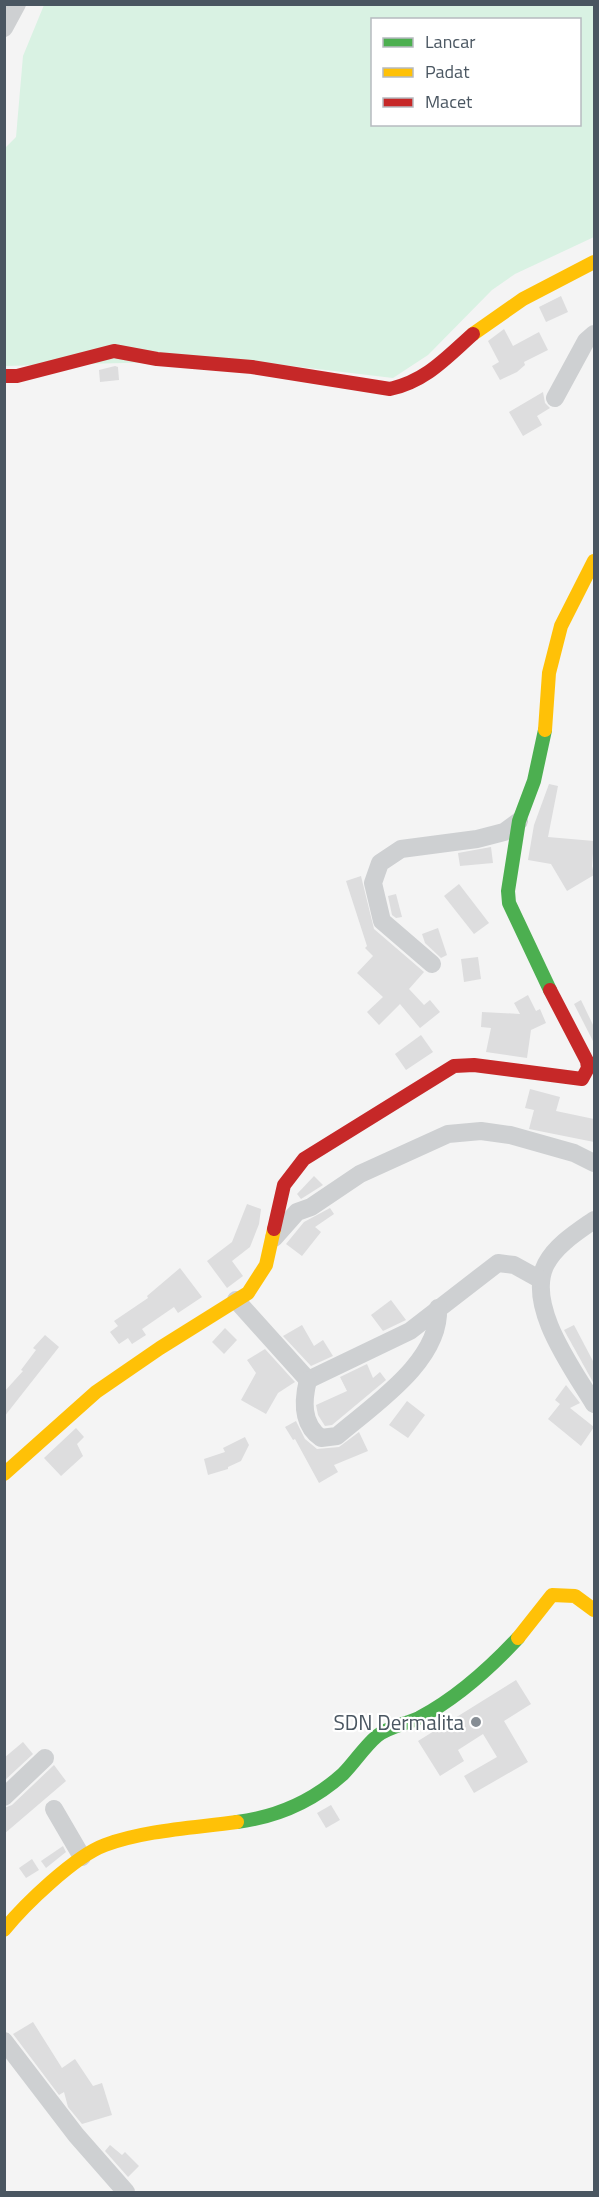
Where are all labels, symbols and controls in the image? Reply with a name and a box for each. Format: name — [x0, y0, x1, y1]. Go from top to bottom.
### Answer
legend — [371, 18, 581, 126]
text: Lancar — [425, 28, 475, 55]
text: Padat — [425, 58, 470, 85]
text: Macet — [425, 88, 473, 115]
place label: SDN Dermalita — [333, 1706, 464, 1738]
marker: SDN Dermalita — [469, 1715, 483, 1729]

